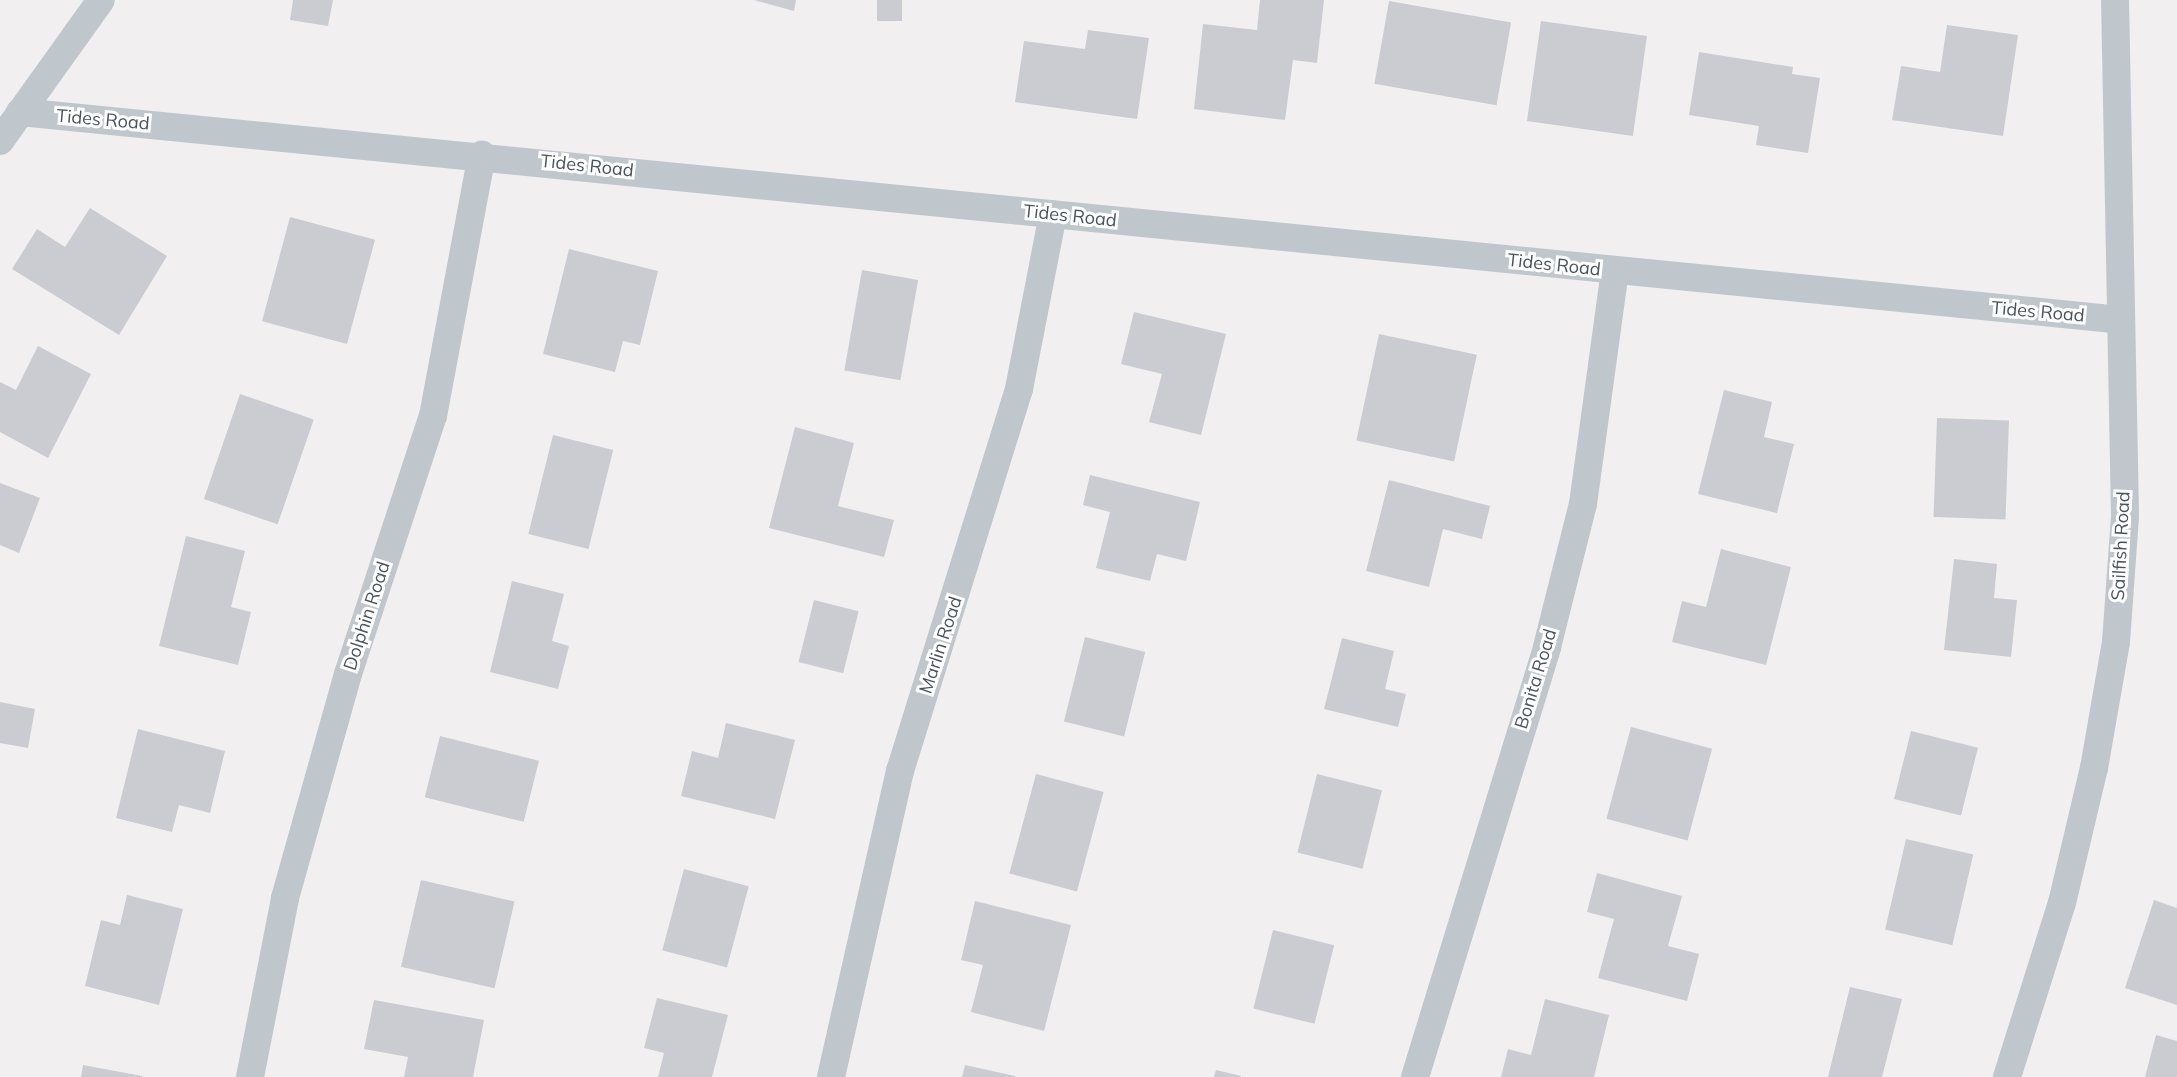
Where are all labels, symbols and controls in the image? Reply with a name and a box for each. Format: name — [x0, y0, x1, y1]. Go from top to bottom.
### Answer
street label: Tides Road — [55, 105, 151, 135]
street label: Tides Road — [539, 150, 635, 182]
street label: Tides Road — [1022, 200, 1118, 232]
street label: Tides Road — [1506, 249, 1602, 281]
street label: Tides Road — [1990, 297, 2086, 327]
street label: Sailfish Road — [2107, 491, 2135, 601]
street label: Dolphin Road — [339, 559, 395, 673]
street label: Marlin Road — [915, 594, 967, 696]
street label: Bonita Road — [1511, 626, 1561, 732]

